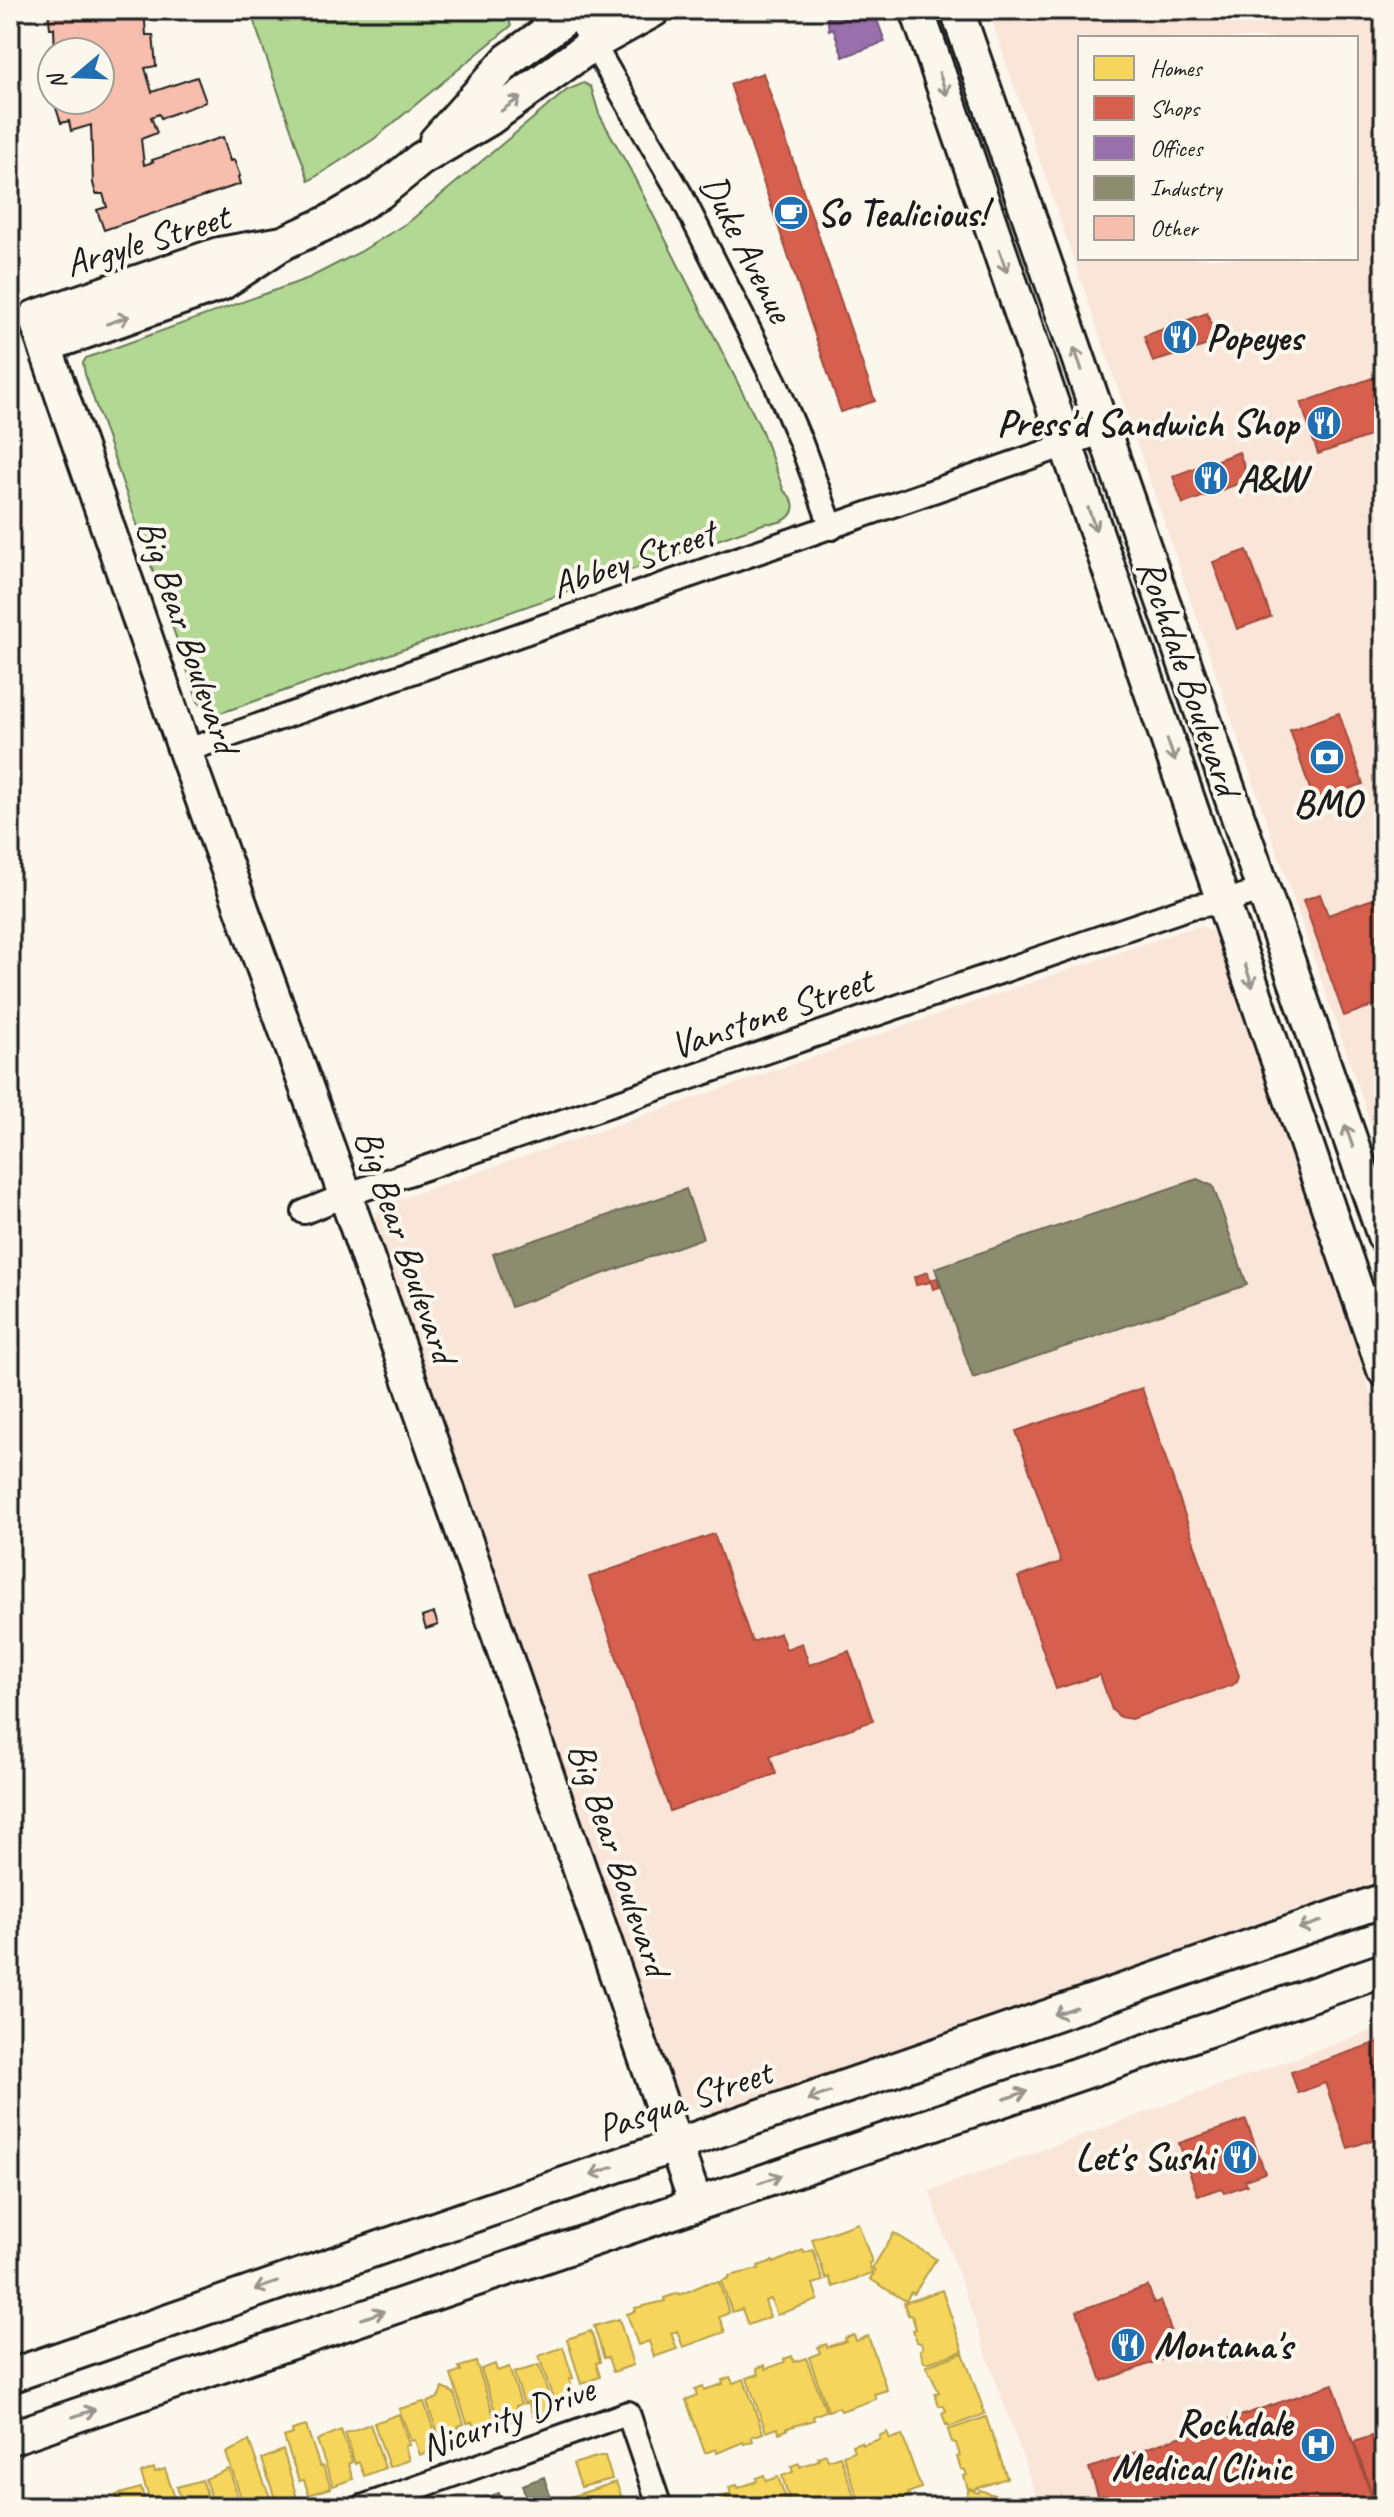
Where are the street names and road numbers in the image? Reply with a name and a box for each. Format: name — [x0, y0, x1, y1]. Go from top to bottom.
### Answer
street label: Duke Avenue — [690, 166, 805, 332]
street label: Argyle Street — [59, 192, 238, 287]
street label: Abbey Street — [545, 507, 726, 609]
street label: Big Bear Boulevard — [126, 513, 251, 763]
street label: Rochdale Boulevard — [1127, 553, 1253, 807]
street label: Vanstone Street — [664, 955, 881, 1069]
street label: Big Bear Boulevard — [344, 1123, 469, 1373]
street label: Big Bear Boulevard — [557, 1736, 682, 1986]
street label: Pasqua Street — [591, 2047, 780, 2152]
street label: Nicurity Drive — [414, 2364, 603, 2471]

